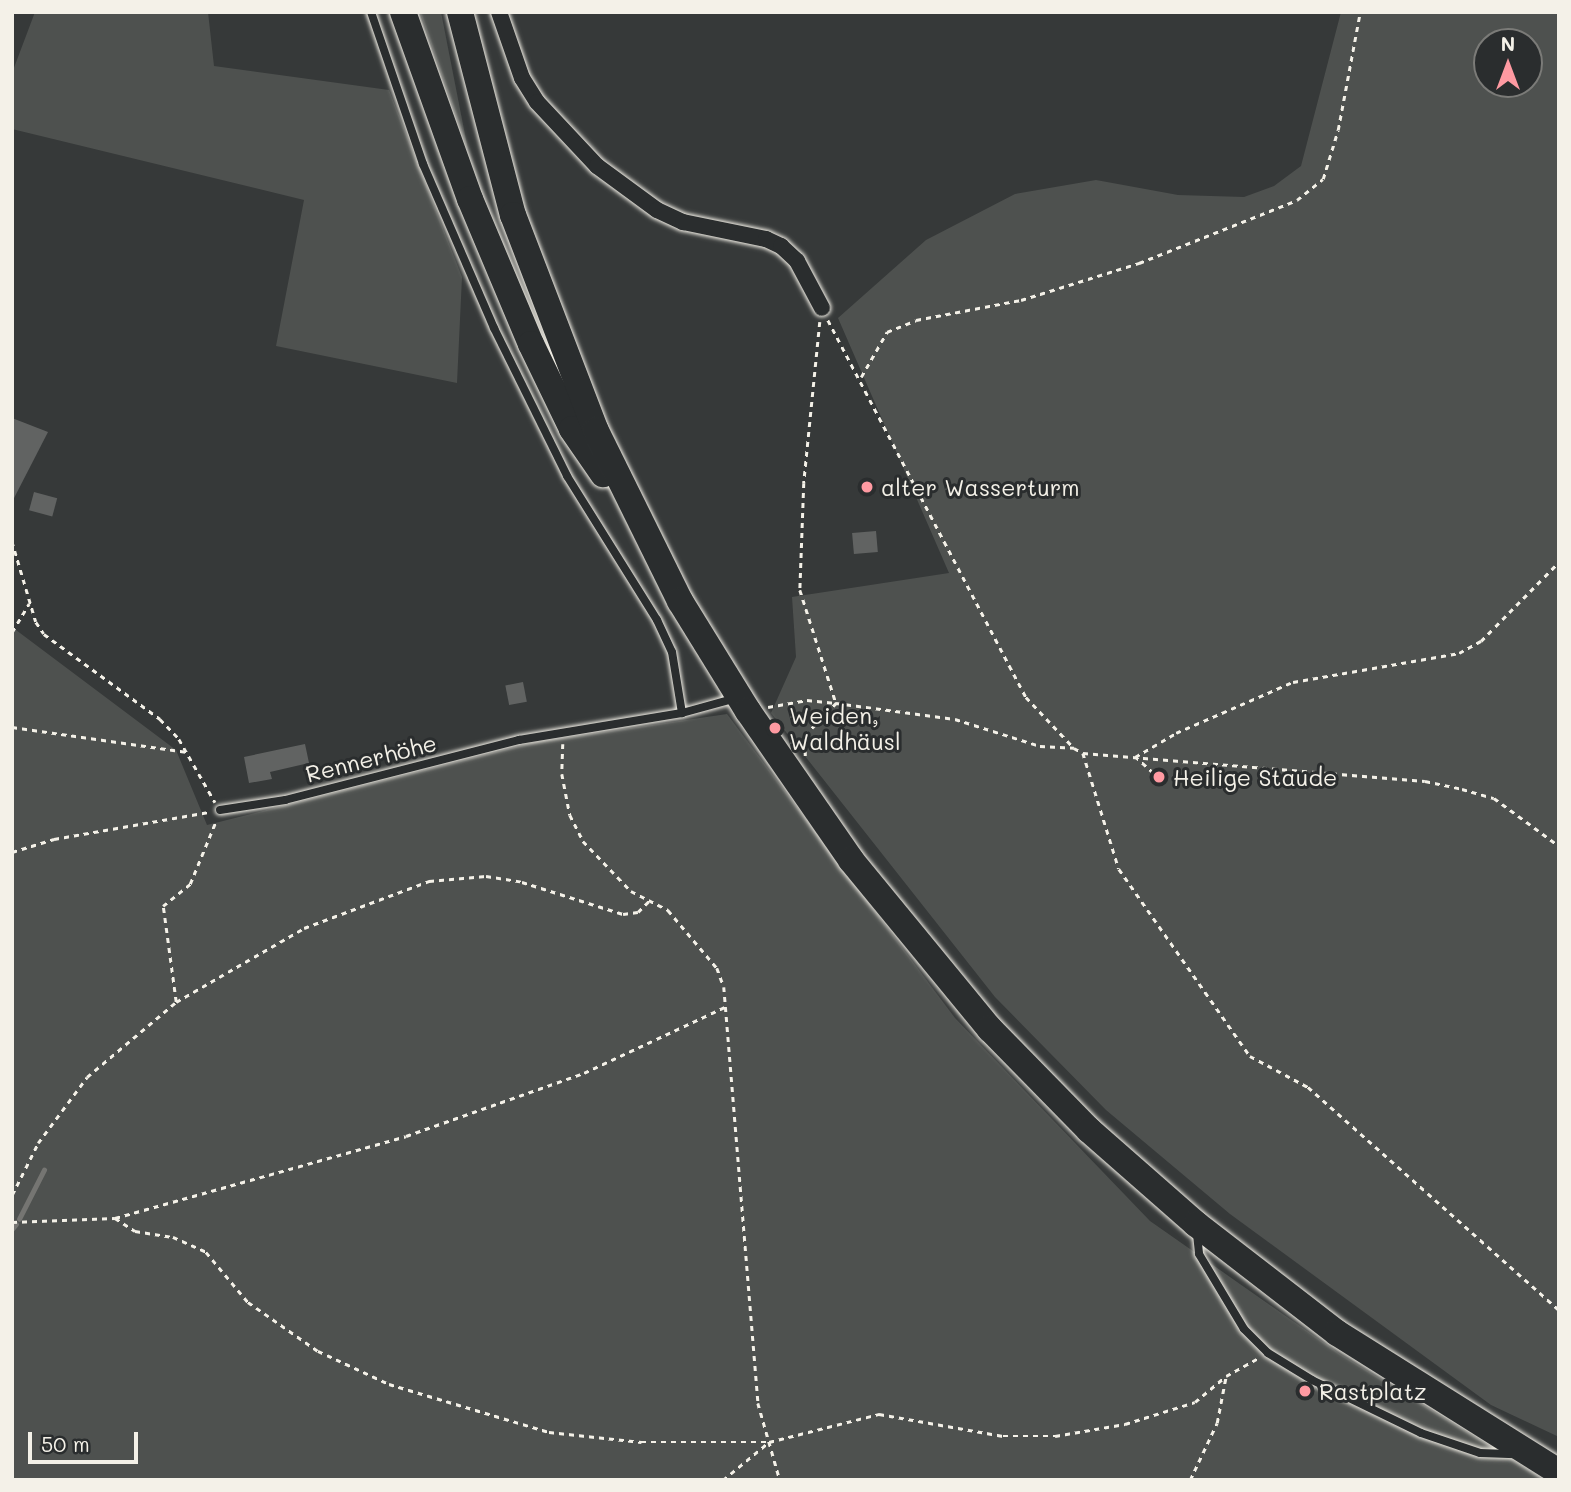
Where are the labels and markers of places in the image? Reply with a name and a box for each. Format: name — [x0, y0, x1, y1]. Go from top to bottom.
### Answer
place label: alter Wasserturm — [881, 473, 1080, 501]
marker: alter Wasserturm — [859, 479, 875, 495]
place label: Weiden, Waldhäusl — [789, 701, 901, 755]
marker: Weiden, Waldhäusl — [767, 720, 783, 736]
place label: Heilige Staude — [1173, 763, 1337, 791]
marker: Heilige Staude — [1151, 769, 1167, 785]
place label: Rastplatz — [1319, 1377, 1427, 1405]
marker: Rastplatz — [1297, 1383, 1313, 1399]

